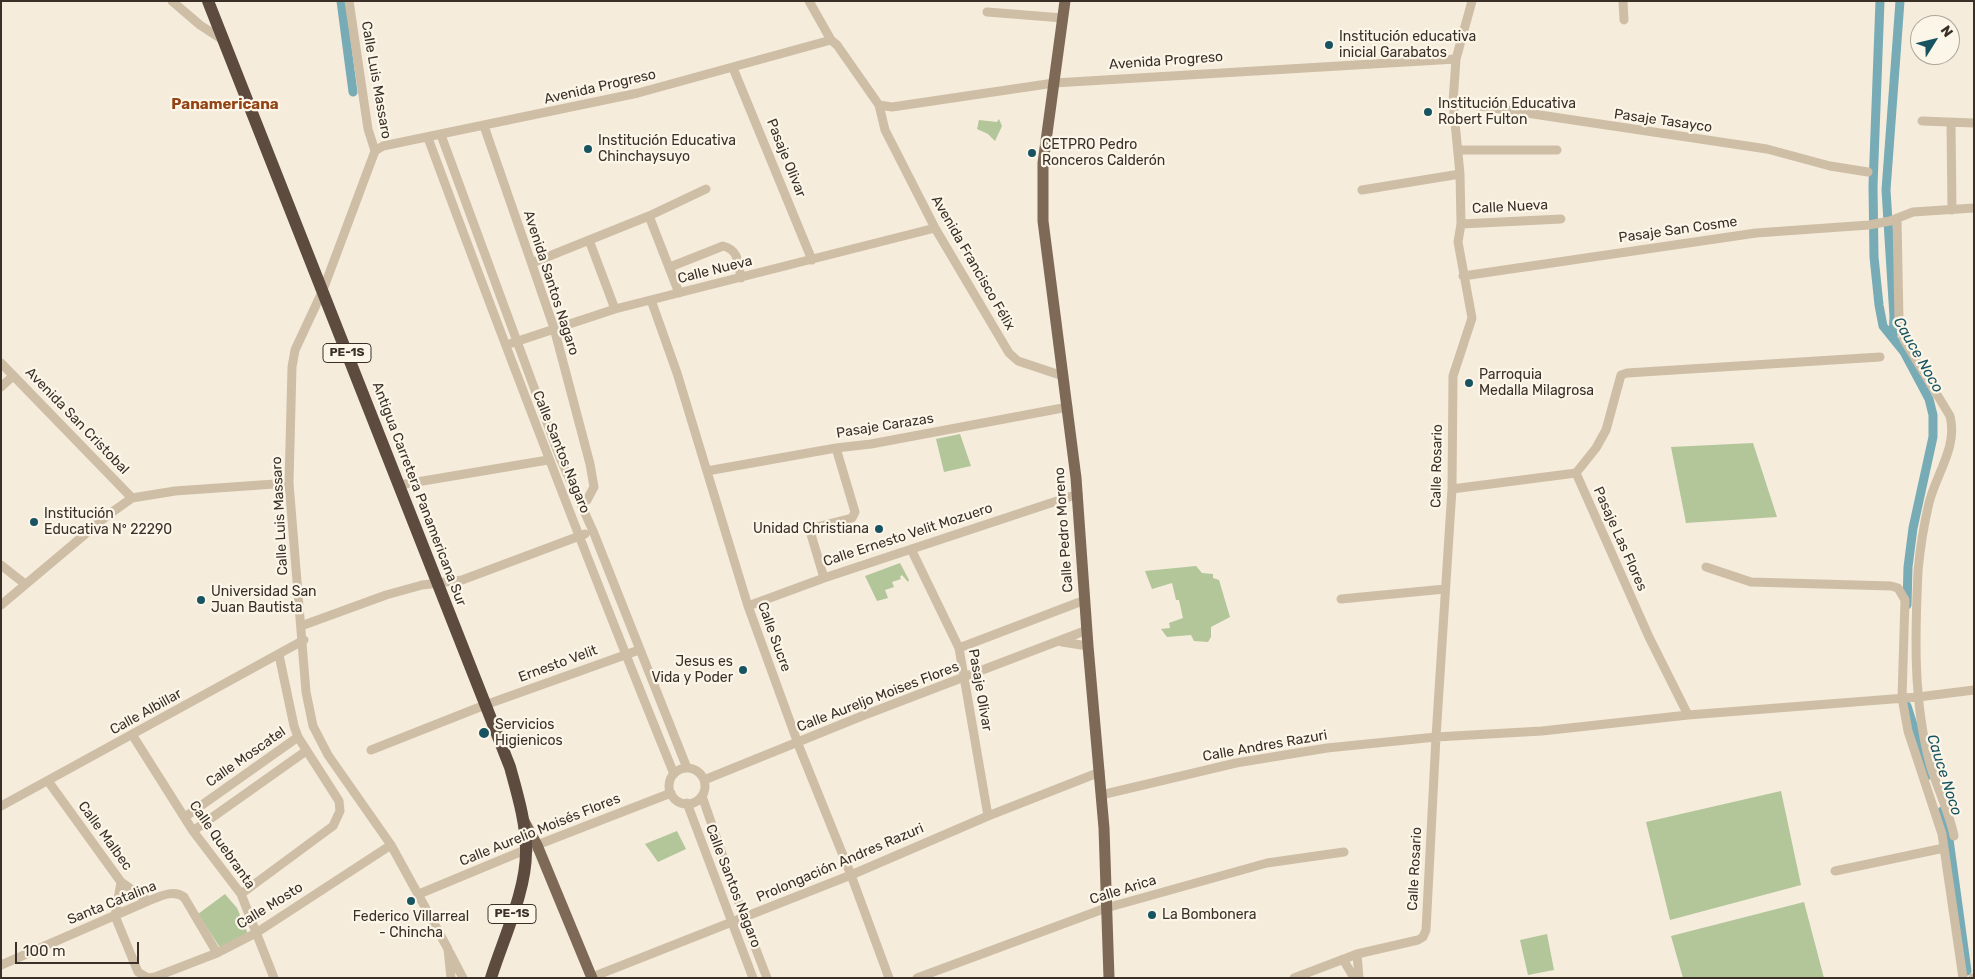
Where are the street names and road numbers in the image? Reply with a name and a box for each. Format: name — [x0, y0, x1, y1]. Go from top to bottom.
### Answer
street label: Calle Luis Massaro — [357, 20, 395, 140]
street label: Avenida Progreso — [1108, 49, 1224, 73]
street label: Avenida Progreso — [542, 66, 658, 108]
street label: Pasaje Tasayco — [1613, 106, 1713, 136]
street label: Pasaje Olivar — [763, 116, 809, 200]
street label: Avenida Francisco Félix — [928, 193, 1018, 333]
street label: Calle Nueva — [1472, 197, 1548, 217]
street label: Avenida Santos Nagaro — [520, 208, 582, 358]
street label: Pasaje San Cosme — [1618, 213, 1738, 247]
street label: Calle Nueva — [676, 253, 754, 287]
road number: PE-1S — [323, 343, 371, 362]
street label: Avenida San Cristobal — [22, 364, 132, 478]
street label: Antigua Carretera Panamericana Sur — [368, 379, 470, 609]
street label: Calle Santos Nagaro — [529, 388, 593, 516]
street label: Pasaje Carazas — [835, 410, 935, 442]
street label: Calle Rosario — [1428, 424, 1446, 508]
street label: Calle Luis Massaro — [268, 456, 292, 576]
street label: Calle Pedro Moreno — [1051, 467, 1077, 593]
street label: Pasaje Las Flores — [1589, 484, 1651, 594]
street label: Calle Ernesto Velit Mozuero — [821, 500, 995, 570]
street label: Calle Sucre — [754, 600, 794, 674]
street label: Ernesto Velit — [516, 642, 600, 686]
street label: Pasaje Olivar — [965, 648, 995, 732]
street label: Calle Aureljo Moises Flores — [795, 658, 961, 736]
street label: Calle Albillar — [107, 685, 185, 739]
street label: Calle Moscatel — [203, 723, 289, 791]
street label: Calle Andres Razuri — [1201, 727, 1329, 765]
street label: Calle Aurelio Moisés Flores — [457, 790, 623, 870]
street label: Calle Malbec — [74, 798, 136, 874]
street label: Calle Quebranta — [185, 798, 259, 892]
street label: Prolongación Andres Razuri — [754, 820, 926, 906]
street label: Calle Santos Nagaro — [702, 822, 764, 950]
street label: Calle Rosario — [1404, 827, 1426, 911]
street label: Calle Arica — [1088, 872, 1158, 908]
street label: Santa Catalina — [65, 877, 159, 929]
street label: Calle Mosto — [234, 879, 306, 933]
road number: PE-1S — [488, 904, 536, 924]

